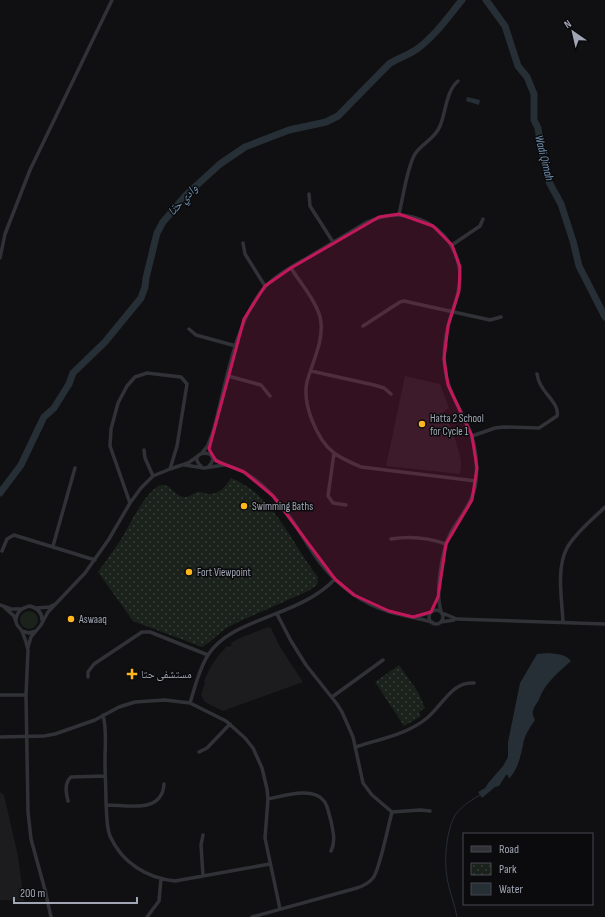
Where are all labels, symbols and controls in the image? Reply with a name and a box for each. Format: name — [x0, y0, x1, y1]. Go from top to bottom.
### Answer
north arrow — [553, 12, 593, 52]
text: N — [562, 17, 574, 31]
water label: Wadi Qimah — [531, 134, 557, 182]
water label: وادي حتّا — [165, 181, 203, 220]
place label: Hatta 2 School for Cycle 1 — [430, 412, 484, 438]
marker: Hatta 2 School for Cycle 1 — [417, 419, 427, 429]
place label: Swimming Baths — [252, 500, 313, 513]
marker: Swimming Baths — [239, 501, 249, 511]
place label: Fort Viewpoint — [197, 566, 251, 579]
marker: Fort Viewpoint — [184, 567, 194, 577]
place label: Aswaaq — [78, 613, 107, 626]
marker: Aswaaq — [66, 614, 76, 624]
marker: مستشفى حتا — [126, 668, 138, 680]
place label: مستشفى حتا — [141, 668, 192, 681]
legend — [463, 833, 593, 905]
text: Road — [499, 842, 519, 857]
text: Park — [499, 862, 517, 877]
scale bar — [14, 879, 137, 905]
text: Water — [499, 882, 523, 897]
text: 200 m — [20, 886, 46, 901]

